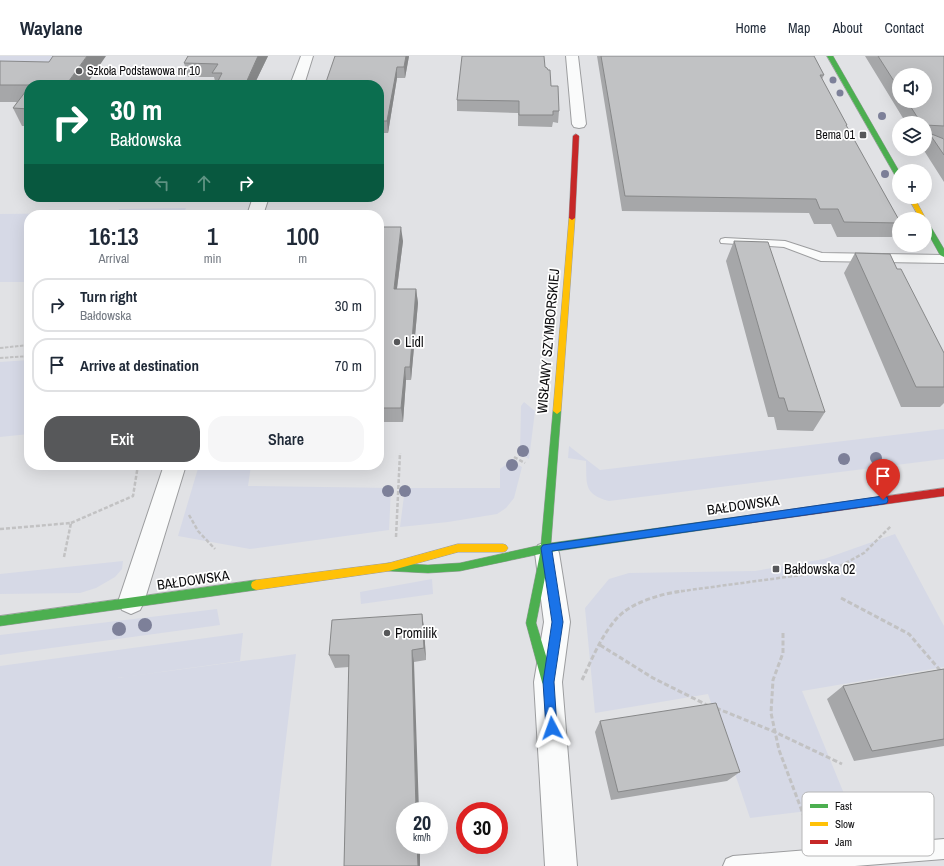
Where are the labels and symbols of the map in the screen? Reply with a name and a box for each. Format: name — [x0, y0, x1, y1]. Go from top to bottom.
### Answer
place label: Szkoła Podstawowa nr 10 — [87, 63, 200, 79]
marker: Szkoła Podstawowa nr 10 — [74, 66, 84, 76]
place label: Bema 01 — [816, 127, 856, 143]
marker: Bema 01 — [858, 130, 868, 140]
street label: WISŁAWY SZYMBORSKIEJ — [533, 268, 563, 414]
place label: Lidl — [405, 333, 424, 351]
marker: Lidl — [392, 337, 402, 347]
pin — [866, 459, 900, 500]
street label: BAŁDOWSKA — [706, 491, 781, 519]
place label: Bałdowska 02 — [784, 560, 855, 578]
marker: Bałdowska 02 — [771, 564, 781, 574]
street label: BAŁDOWSKA — [156, 566, 231, 594]
place label: Promilik — [395, 624, 437, 642]
marker: Promilik — [382, 628, 392, 638]
position arrow — [531, 707, 573, 749]
legend — [802, 792, 934, 856]
text: Fast — [835, 799, 853, 813]
speed limit sign: 30 — [456, 802, 508, 854]
text: Slow — [835, 817, 855, 831]
text: Jam — [835, 835, 852, 849]

